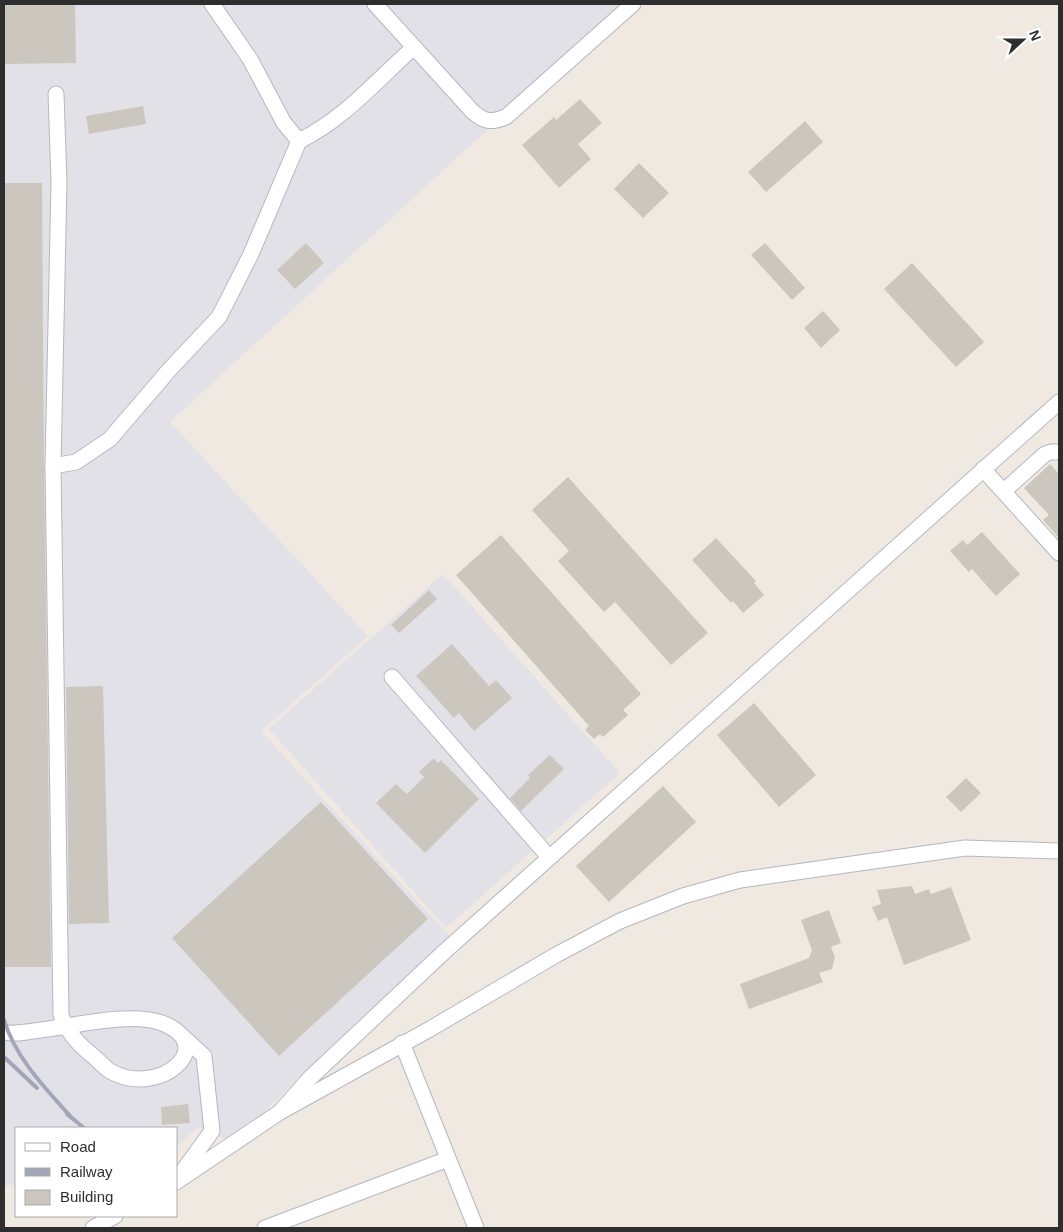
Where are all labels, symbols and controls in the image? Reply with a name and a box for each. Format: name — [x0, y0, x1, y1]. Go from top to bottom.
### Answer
north arrow — [998, 15, 1048, 65]
text: N — [1026, 28, 1044, 43]
legend — [15, 1127, 178, 1217]
text: Road — [60, 1138, 96, 1155]
text: Railway — [60, 1163, 113, 1180]
text: Building — [60, 1188, 113, 1205]

